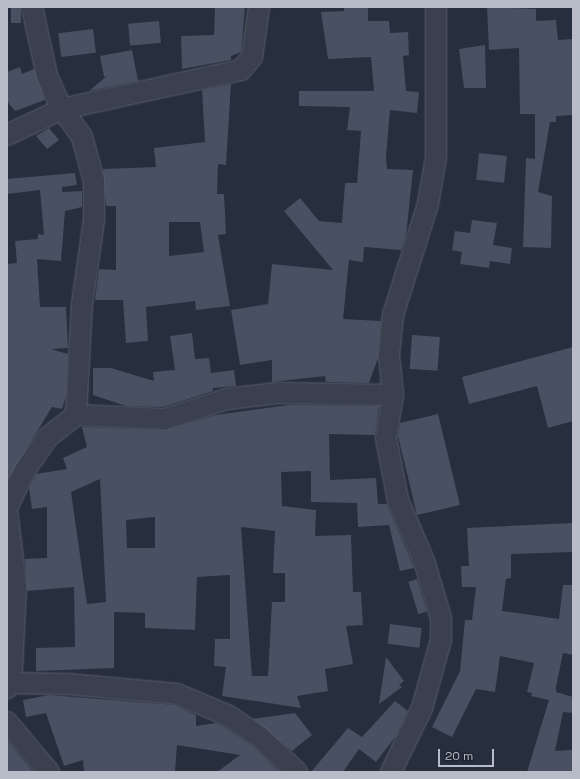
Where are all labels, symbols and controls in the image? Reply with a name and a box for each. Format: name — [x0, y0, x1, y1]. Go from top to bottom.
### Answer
scale bar — [440, 741, 496, 767]
text: 20 m — [445, 748, 473, 764]

